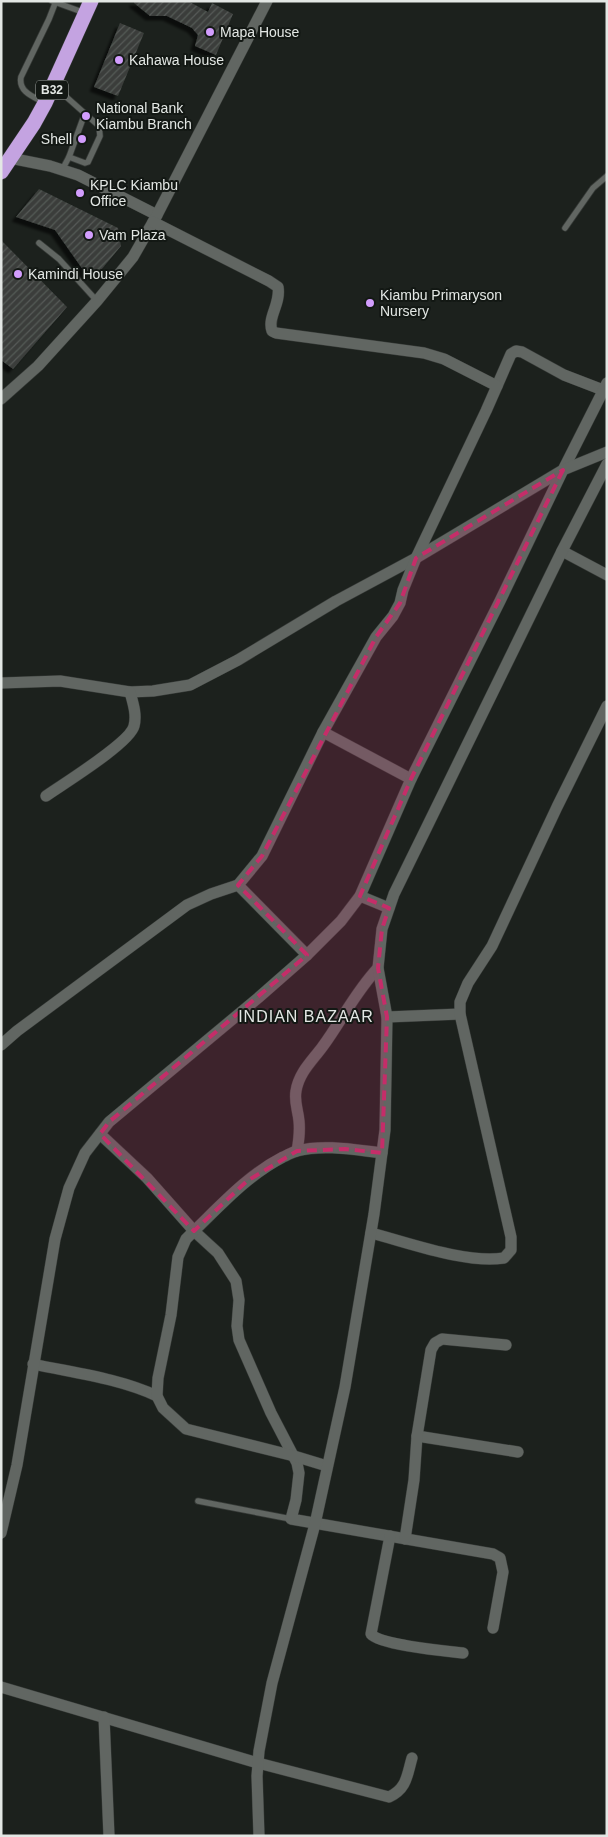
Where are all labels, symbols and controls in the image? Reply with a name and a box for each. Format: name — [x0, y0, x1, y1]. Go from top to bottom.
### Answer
place label: Mapa House — [220, 24, 300, 40]
marker: Mapa House — [204, 26, 216, 38]
place label: Kahawa House — [129, 52, 224, 68]
marker: Kahawa House — [113, 54, 125, 66]
road number: B32 — [36, 80, 68, 100]
place label: National Bank Kiambu Branch — [96, 100, 192, 132]
marker: National Bank Kiambu Branch — [80, 110, 92, 122]
place label: Shell — [41, 131, 72, 147]
marker: Shell — [76, 133, 88, 145]
place label: KPLC Kiambu Office — [90, 177, 178, 209]
marker: KPLC Kiambu Office — [74, 187, 86, 199]
place label: Vam Plaza — [99, 227, 166, 243]
marker: Vam Plaza — [83, 229, 95, 241]
place label: Kamindi House — [28, 266, 123, 282]
marker: Kamindi House — [12, 268, 24, 280]
place label: Kiambu Primaryson Nursery — [380, 287, 502, 319]
marker: Kiambu Primaryson Nursery — [364, 297, 376, 309]
district label: INDIAN BAZAAR — [238, 1008, 374, 1025]

